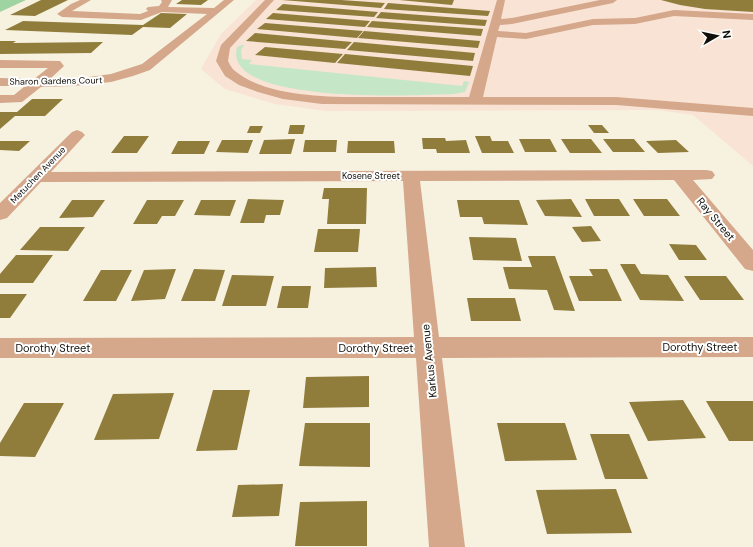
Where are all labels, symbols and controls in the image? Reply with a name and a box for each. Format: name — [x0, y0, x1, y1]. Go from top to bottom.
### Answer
north arrow — [697, 16, 737, 56]
text: N — [719, 29, 734, 39]
street label: Sharon Gardens Court — [9, 74, 103, 88]
street label: Metuchen Avenue — [8, 144, 68, 206]
street label: Kosene Street — [342, 170, 401, 182]
street label: Ray Street — [694, 194, 738, 244]
street label: Karkus Avenue — [418, 324, 440, 398]
street label: Dorothy Street — [663, 340, 737, 354]
street label: Dorothy Street — [16, 341, 90, 355]
street label: Dorothy Street — [339, 341, 413, 355]

